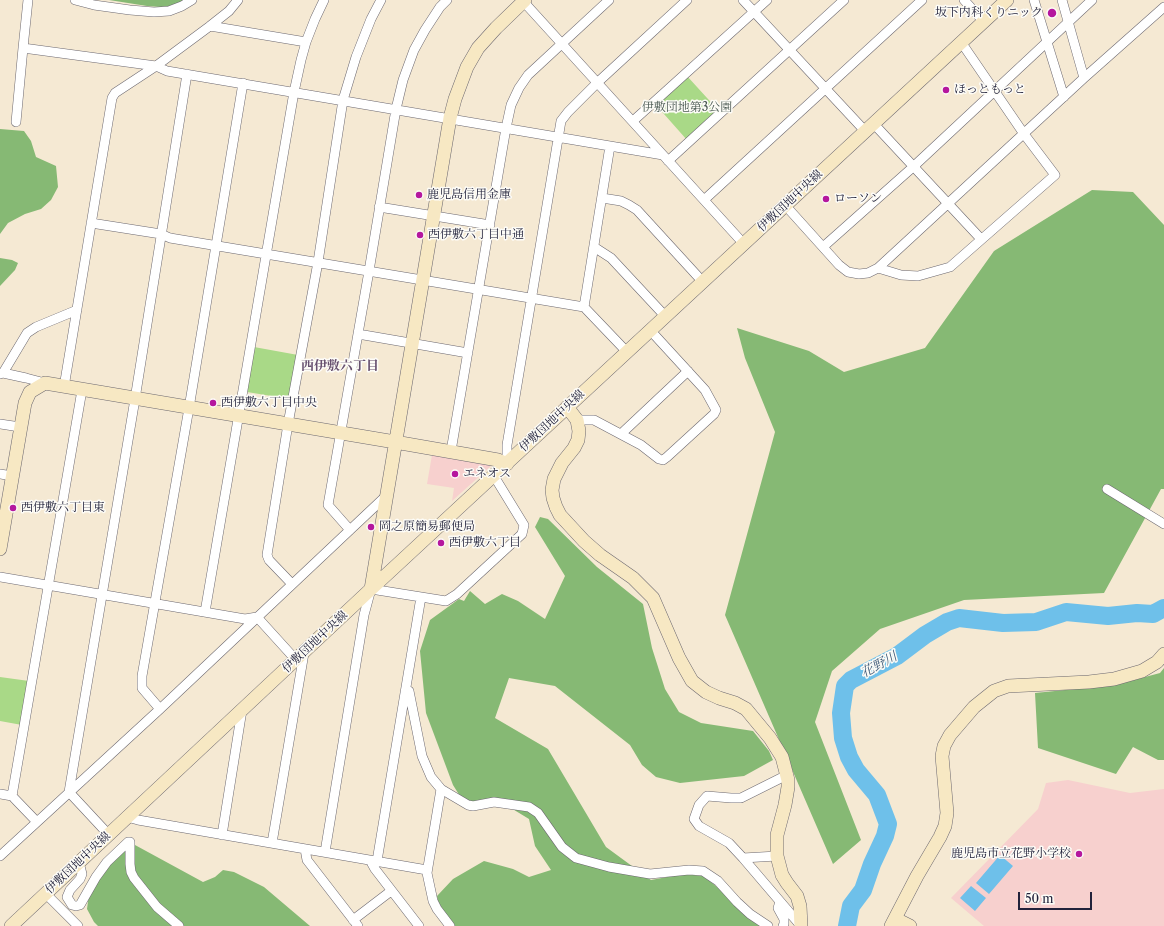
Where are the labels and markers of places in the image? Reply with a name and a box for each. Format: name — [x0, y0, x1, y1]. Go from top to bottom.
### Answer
place label: 坂下内科くりニック — [935, 6, 1043, 20]
marker: 坂下内科くりニック — [1046, 7, 1058, 19]
place label: ほっともっと — [954, 83, 1026, 97]
marker: ほっともっと — [941, 85, 951, 95]
place label: 鹿児島信用金庫 — [427, 188, 511, 202]
marker: 鹿児島信用金庫 — [414, 190, 424, 200]
place label: ローソン — [834, 192, 882, 206]
marker: ローソン — [821, 194, 831, 204]
place label: 西伊敷六丁目中通 — [428, 228, 524, 242]
marker: 西伊敷六丁目中通 — [415, 230, 425, 240]
place label: 西伊敷六丁目中央 — [221, 396, 317, 410]
marker: 西伊敷六丁目中央 — [208, 398, 218, 408]
place label: エネオス — [463, 467, 511, 481]
marker: エネオス — [450, 469, 460, 479]
place label: 西伊敷六丁目東 — [21, 501, 105, 515]
marker: 西伊敷六丁目東 — [8, 503, 18, 513]
place label: 岡之原簡易郵便局 — [379, 520, 475, 534]
marker: 岡之原簡易郵便局 — [366, 522, 376, 532]
place label: 西伊敷六丁目 — [449, 536, 521, 550]
marker: 西伊敷六丁目 — [436, 538, 446, 548]
place label: 鹿児島市立花野小学校 — [951, 847, 1071, 861]
marker: 鹿児島市立花野小学校 — [1074, 849, 1084, 859]

